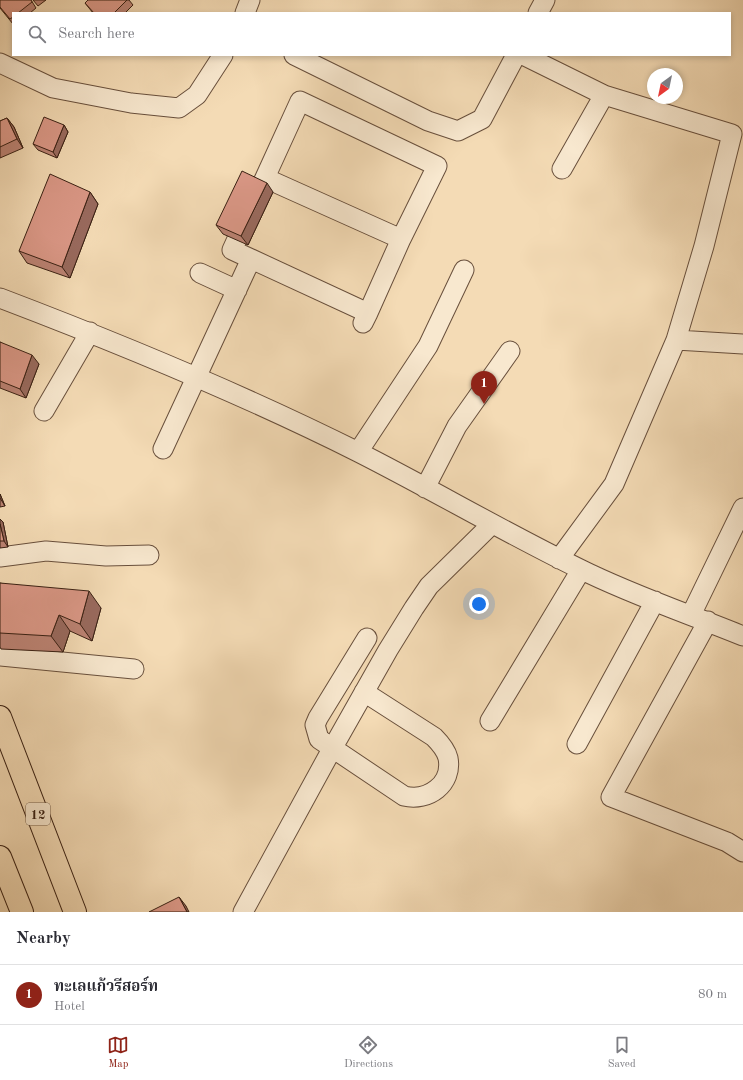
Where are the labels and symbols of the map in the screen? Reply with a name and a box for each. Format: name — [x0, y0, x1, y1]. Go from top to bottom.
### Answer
north arrow — [647, 68, 683, 104]
pin: 1 — [471, 371, 497, 404]
your location — [469, 594, 489, 614]
road number: 12 — [26, 803, 50, 825]

